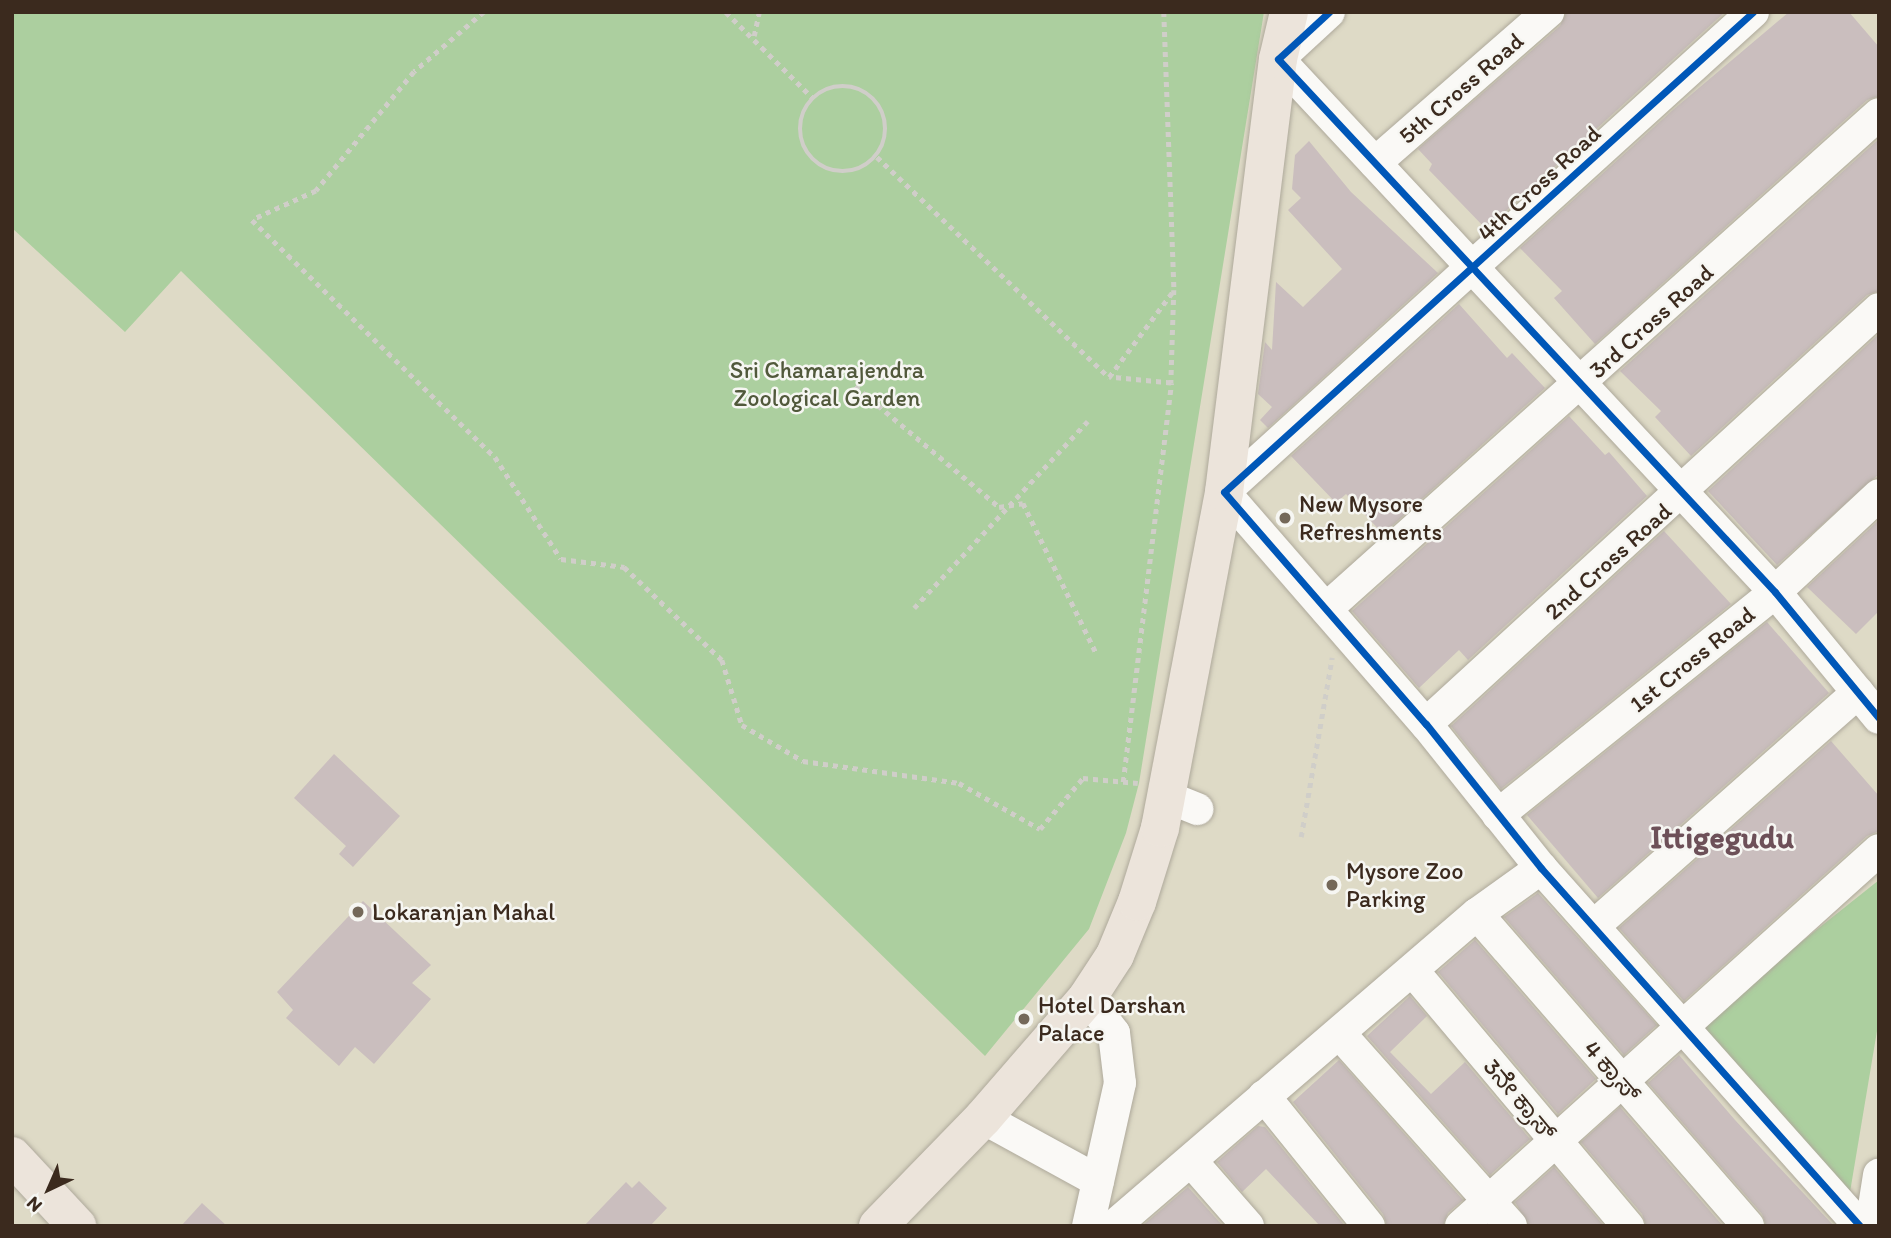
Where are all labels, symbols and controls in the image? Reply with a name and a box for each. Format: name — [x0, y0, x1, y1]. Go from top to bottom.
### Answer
street label: 5th Cross Road — [1393, 26, 1529, 150]
street label: 4th Cross Road — [1472, 119, 1606, 247]
street label: 3rd Cross Road — [1583, 258, 1719, 384]
park label: Sri Chamarajendra Zoological Garden — [730, 356, 924, 412]
place label: New Mysore Refreshments — [1299, 490, 1442, 546]
street label: 2nd Cross Road — [1539, 497, 1677, 625]
marker: New Mysore Refreshments — [1277, 510, 1293, 526]
street label: 1st Cross Road — [1624, 600, 1760, 718]
district label: Ittigegudu — [1650, 818, 1794, 856]
place label: Mysore Zoo Parking — [1346, 857, 1464, 913]
marker: Mysore Zoo Parking — [1324, 877, 1340, 893]
place label: Lokaranjan Mahal — [372, 898, 555, 926]
marker: Lokaranjan Mahal — [350, 904, 366, 920]
place label: Hotel Darshan Palace — [1038, 991, 1186, 1047]
marker: Hotel Darshan Palace — [1016, 1011, 1032, 1027]
street label: 4 ಕ್ರಾಸ್ — [1577, 1034, 1647, 1108]
street label: 3ನೆೇ ಕ್ರಾಸ್ — [1478, 1052, 1562, 1146]
north arrow — [14, 1154, 84, 1224]
text: N — [21, 1192, 47, 1217]

